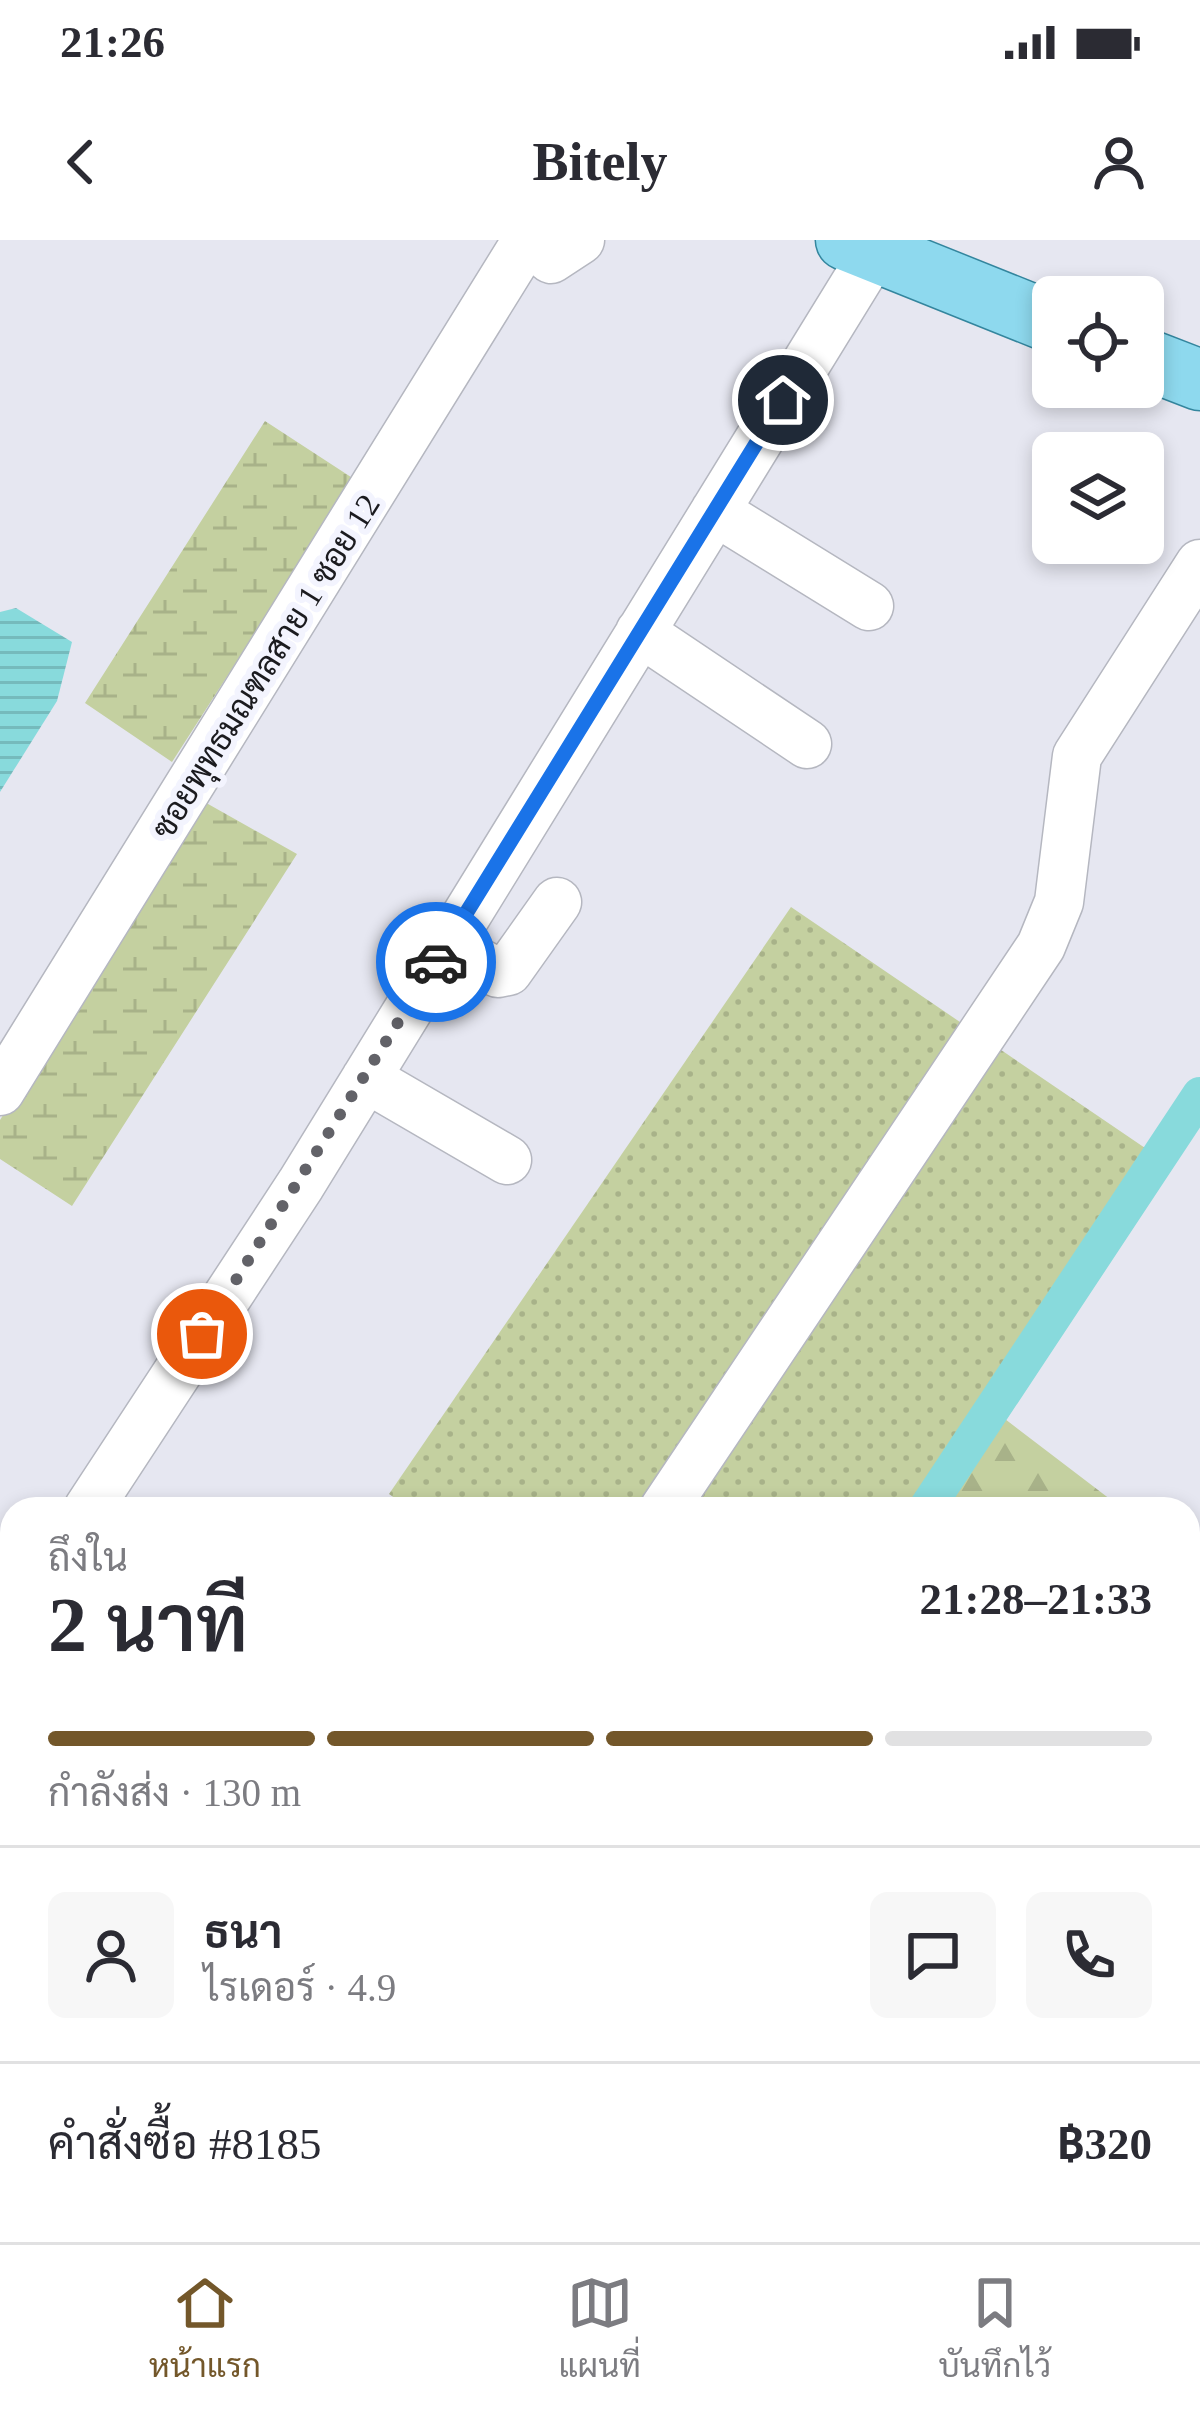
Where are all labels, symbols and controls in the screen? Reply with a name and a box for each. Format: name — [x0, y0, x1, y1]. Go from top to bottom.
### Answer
text: 21:26 — [60, 17, 165, 67]
icon: back — [48, 129, 114, 195]
icon: person — [1086, 129, 1152, 195]
text: Bitely — [533, 132, 667, 192]
map controls — [1032, 276, 1164, 564]
button: locate — [1032, 276, 1164, 408]
pin — [732, 349, 834, 451]
icon: home — [750, 367, 816, 433]
button: layers — [1032, 432, 1164, 564]
street label: ซอยพุทธมณฑลสาย 1 ซอย 12 — [145, 488, 390, 847]
courier — [376, 902, 496, 1022]
icon: car — [403, 929, 469, 995]
pin — [151, 1283, 253, 1385]
icon: bag — [169, 1301, 235, 1367]
text: ถึงใน — [48, 1536, 128, 1579]
text: 21:28–21:33 — [920, 1574, 1152, 1624]
text: 2 นาที — [48, 1581, 248, 1668]
text: กำลังส่ง · 130 m — [48, 1771, 301, 1814]
button: person — [48, 1892, 174, 2018]
button: chat — [870, 1892, 996, 2018]
button: phone — [1026, 1892, 1152, 2018]
text: ธนา — [204, 1908, 282, 1958]
text: ไรเดอร์ · 4.9 — [204, 1966, 396, 2009]
text: คำสั่งซื้อ #8185 — [48, 2119, 321, 2169]
text: ฿320 — [1057, 2119, 1152, 2169]
tab: หน้าแรก — [149, 2270, 261, 2385]
tab: แผนที่ — [559, 2270, 641, 2385]
tab: บันทึกไว้ — [938, 2270, 1051, 2385]

